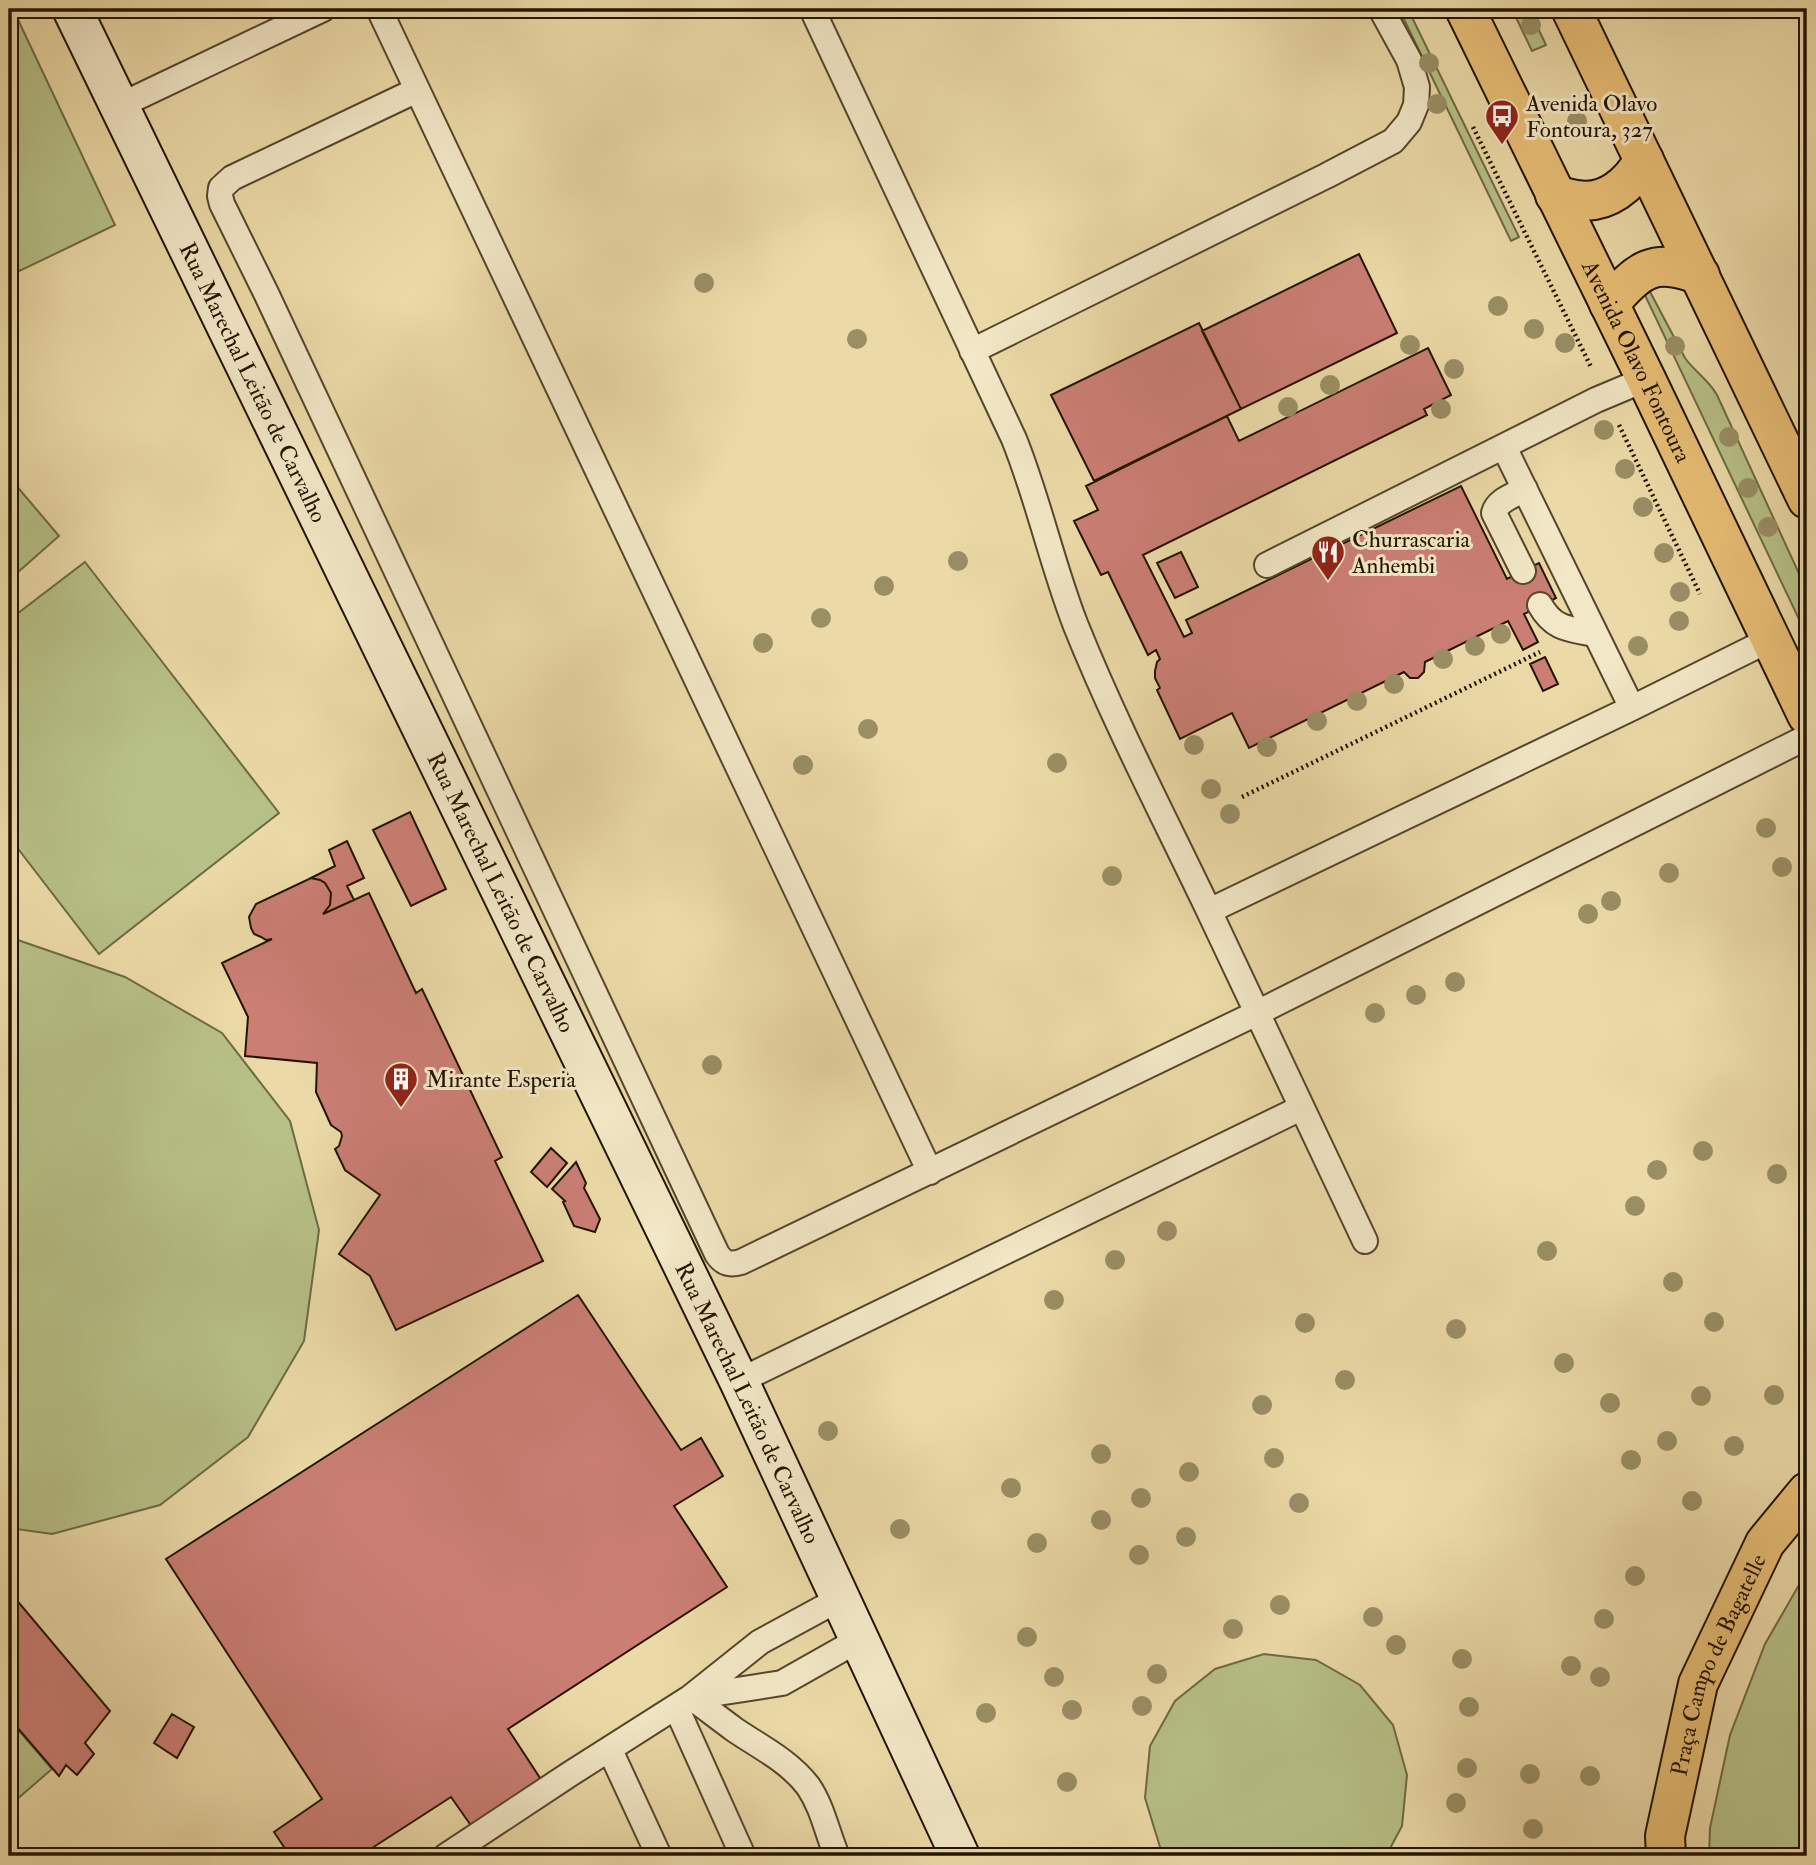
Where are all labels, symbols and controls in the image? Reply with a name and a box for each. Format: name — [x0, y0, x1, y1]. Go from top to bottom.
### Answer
place label: Avenida Olavo Fontoura, 327 — [1525, 89, 1657, 144]
bus stop icon: Avenida Olavo Fontoura, 327 — [1483, 97, 1521, 146]
street label: Rua Marechal Leitão de Carvalho — [173, 237, 334, 527]
street label: Avenida Olavo Fontoura — [1575, 254, 1699, 468]
place label: Churrascaria Anhembi — [1351, 525, 1471, 580]
restaurant icon: Churrascaria Anhembi — [1309, 533, 1347, 582]
street label: Rua Marechal Leitão de Carvalho — [421, 747, 582, 1037]
building icon: Mirante Esperia — [382, 1060, 420, 1109]
place label: Mirante Esperia — [426, 1065, 576, 1095]
street label: Rua Marechal Leitão de Carvalho — [669, 1257, 827, 1548]
street label: Praça Campo de Bagatelle — [1664, 1549, 1772, 1779]

